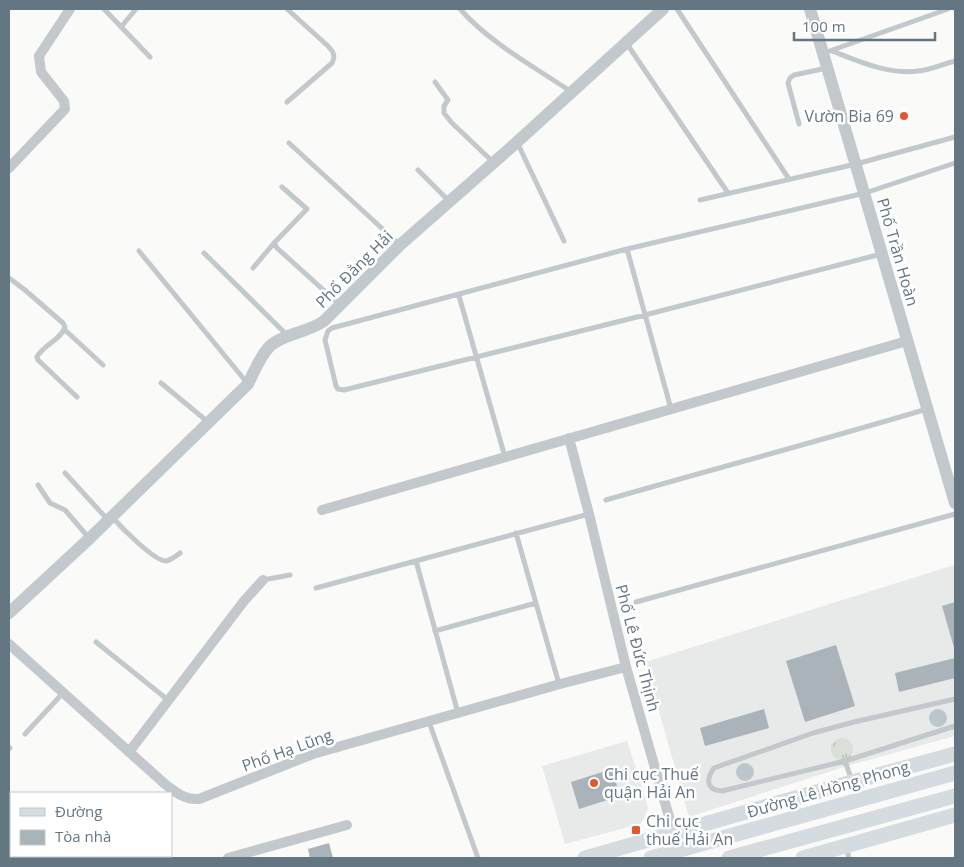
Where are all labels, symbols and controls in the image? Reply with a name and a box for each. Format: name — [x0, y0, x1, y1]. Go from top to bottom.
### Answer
scale bar — [794, 10, 935, 42]
text: 100 m — [802, 16, 846, 36]
place label: Vườn Bia 69 — [804, 105, 894, 127]
marker: Vườn Bia 69 — [898, 110, 910, 122]
street label: Phố Trần Hoàn — [872, 195, 924, 309]
street label: Phố Đằng Hải — [310, 225, 398, 313]
street label: Phố Lê Đức Thịnh — [610, 582, 666, 714]
street label: Phố Hạ Lũng — [239, 723, 336, 777]
street label: Đường Lê Hồng Phong — [744, 755, 912, 823]
place label: Chi cục Thuế quận Hải An — [604, 763, 699, 803]
marker: Chi cục Thuế quận Hải An — [588, 777, 600, 789]
legend — [10, 792, 172, 857]
text: Đường — [55, 801, 102, 821]
place label: Chi cục thuế Hải An — [646, 810, 733, 850]
marker: Chi cục thuế Hải An — [630, 824, 642, 836]
text: Tòa nhà — [55, 826, 111, 846]

